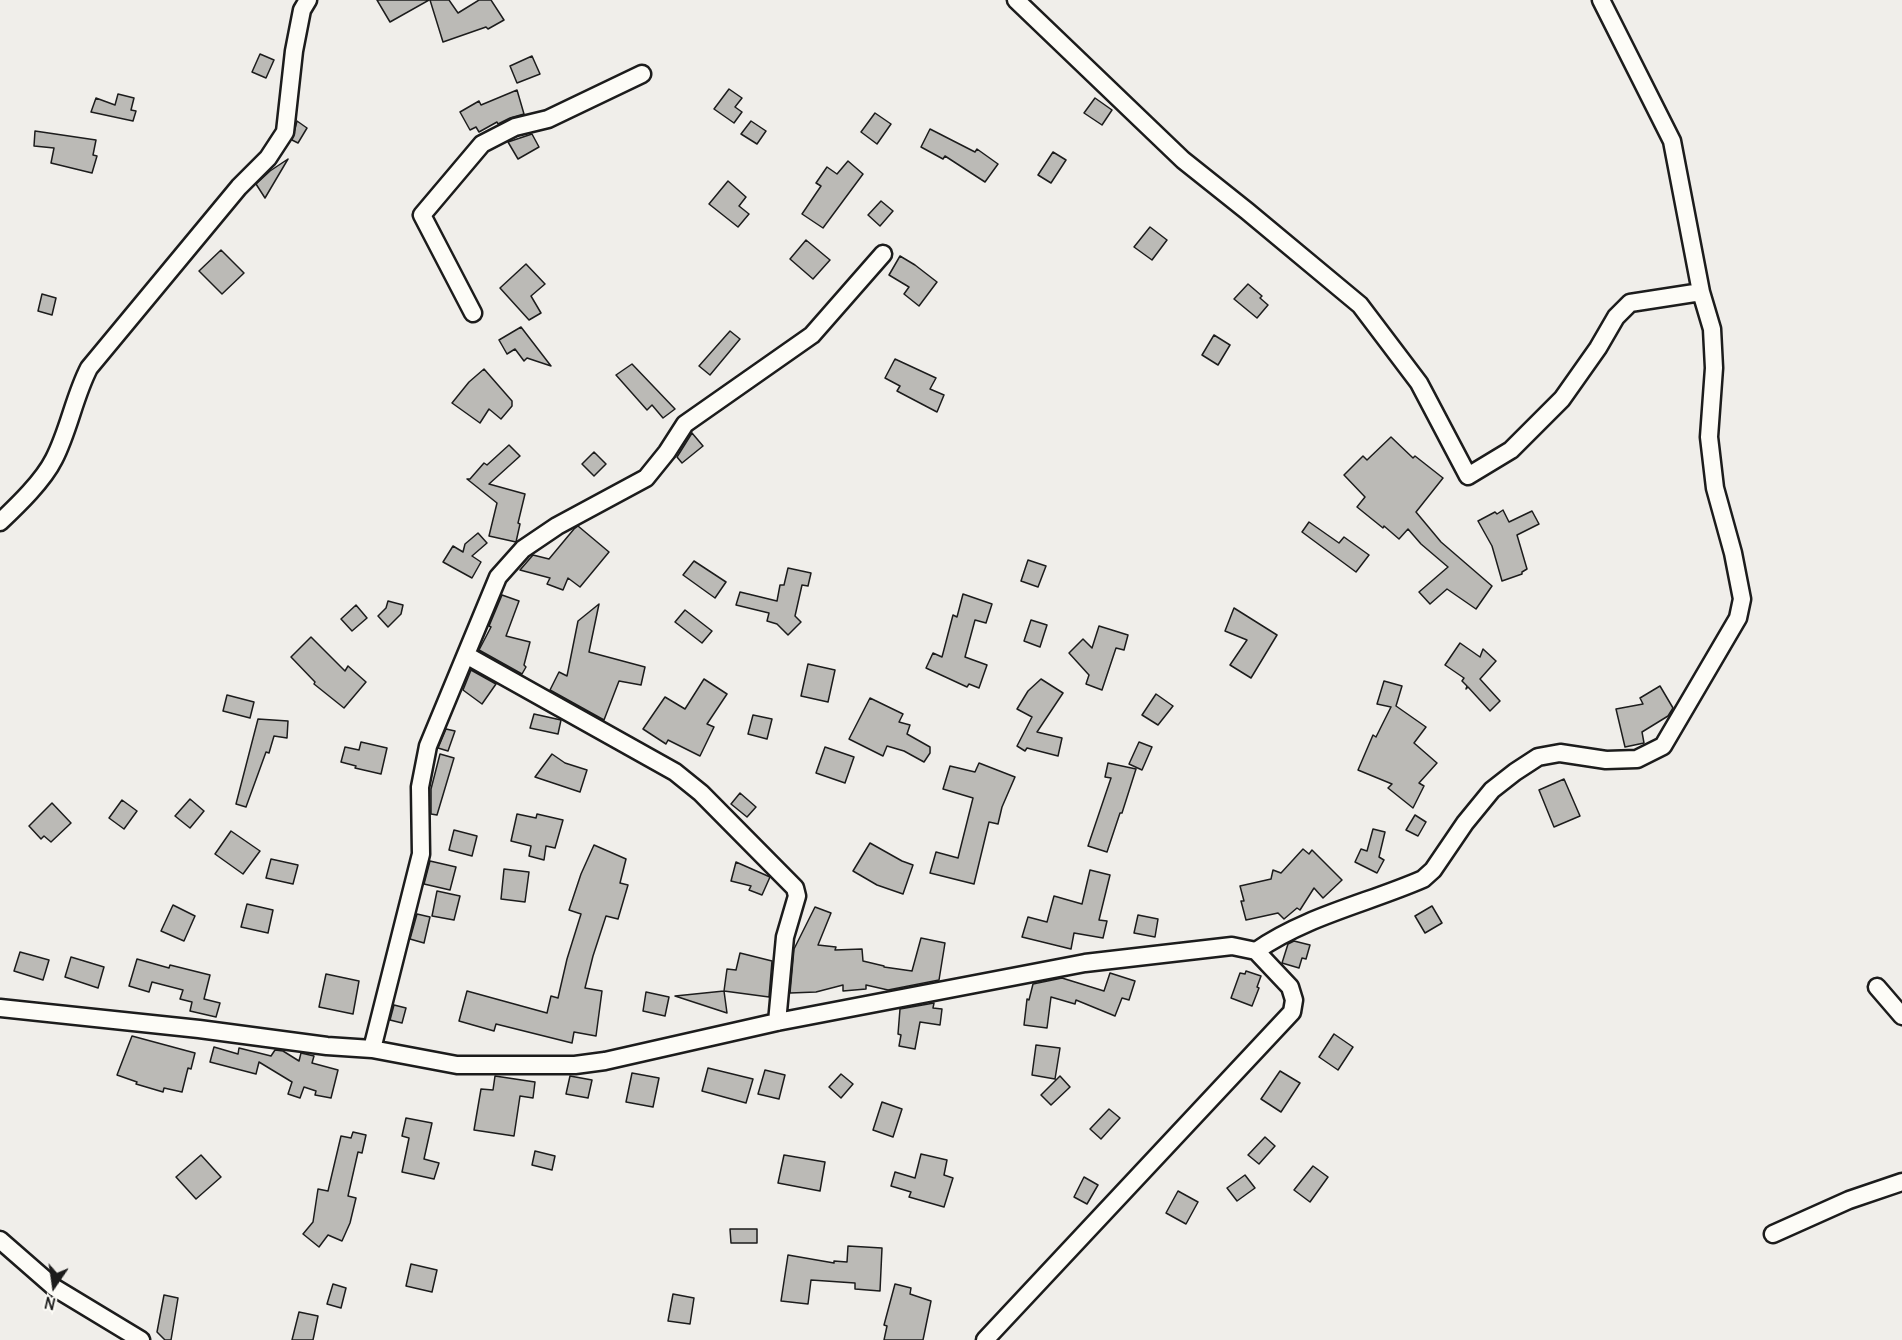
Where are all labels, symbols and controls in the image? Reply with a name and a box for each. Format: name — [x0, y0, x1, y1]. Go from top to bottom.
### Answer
north arrow — [24, 1256, 84, 1316]
text: N — [42, 1293, 58, 1315]

